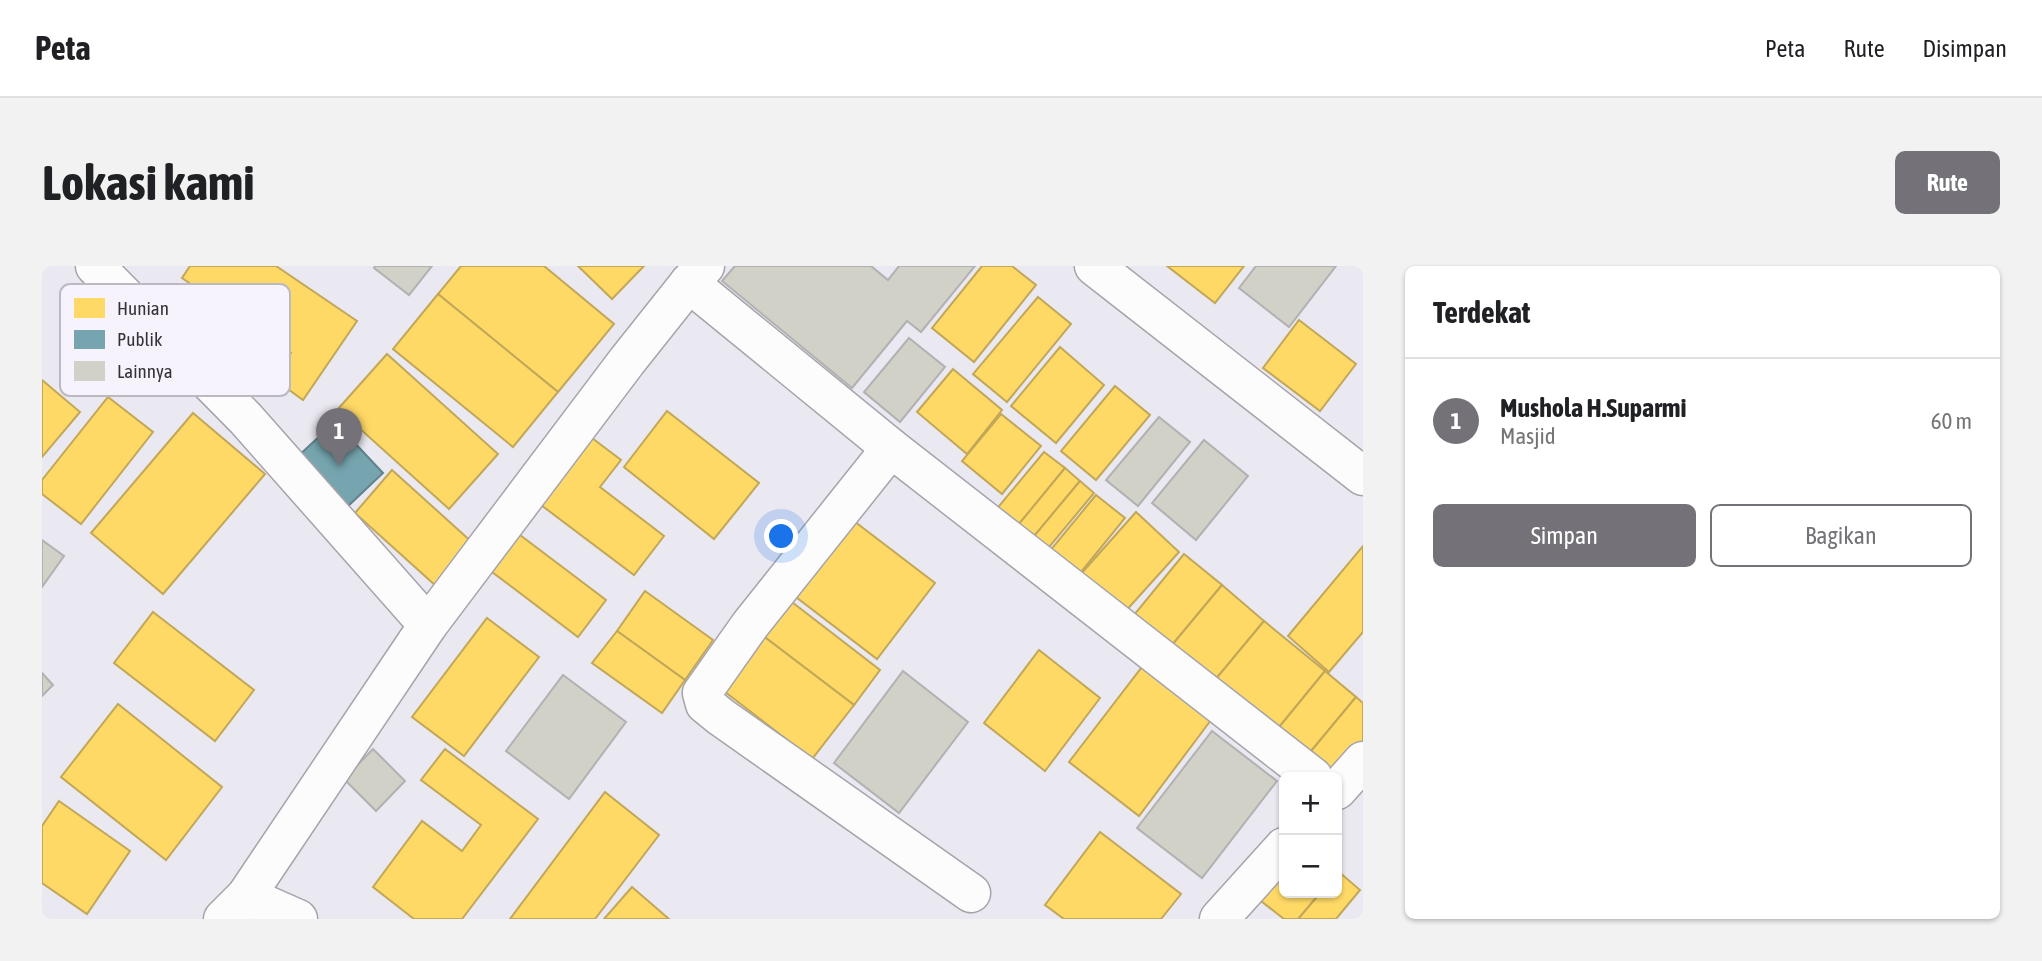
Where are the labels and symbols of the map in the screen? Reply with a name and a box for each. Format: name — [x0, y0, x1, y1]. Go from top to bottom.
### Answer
legend — [60, 284, 290, 396]
text: Hunian — [117, 297, 169, 319]
text: Publik — [117, 328, 163, 350]
text: Lainnya — [117, 360, 172, 382]
pin: 1 — [316, 408, 362, 466]
your location — [764, 519, 798, 553]

